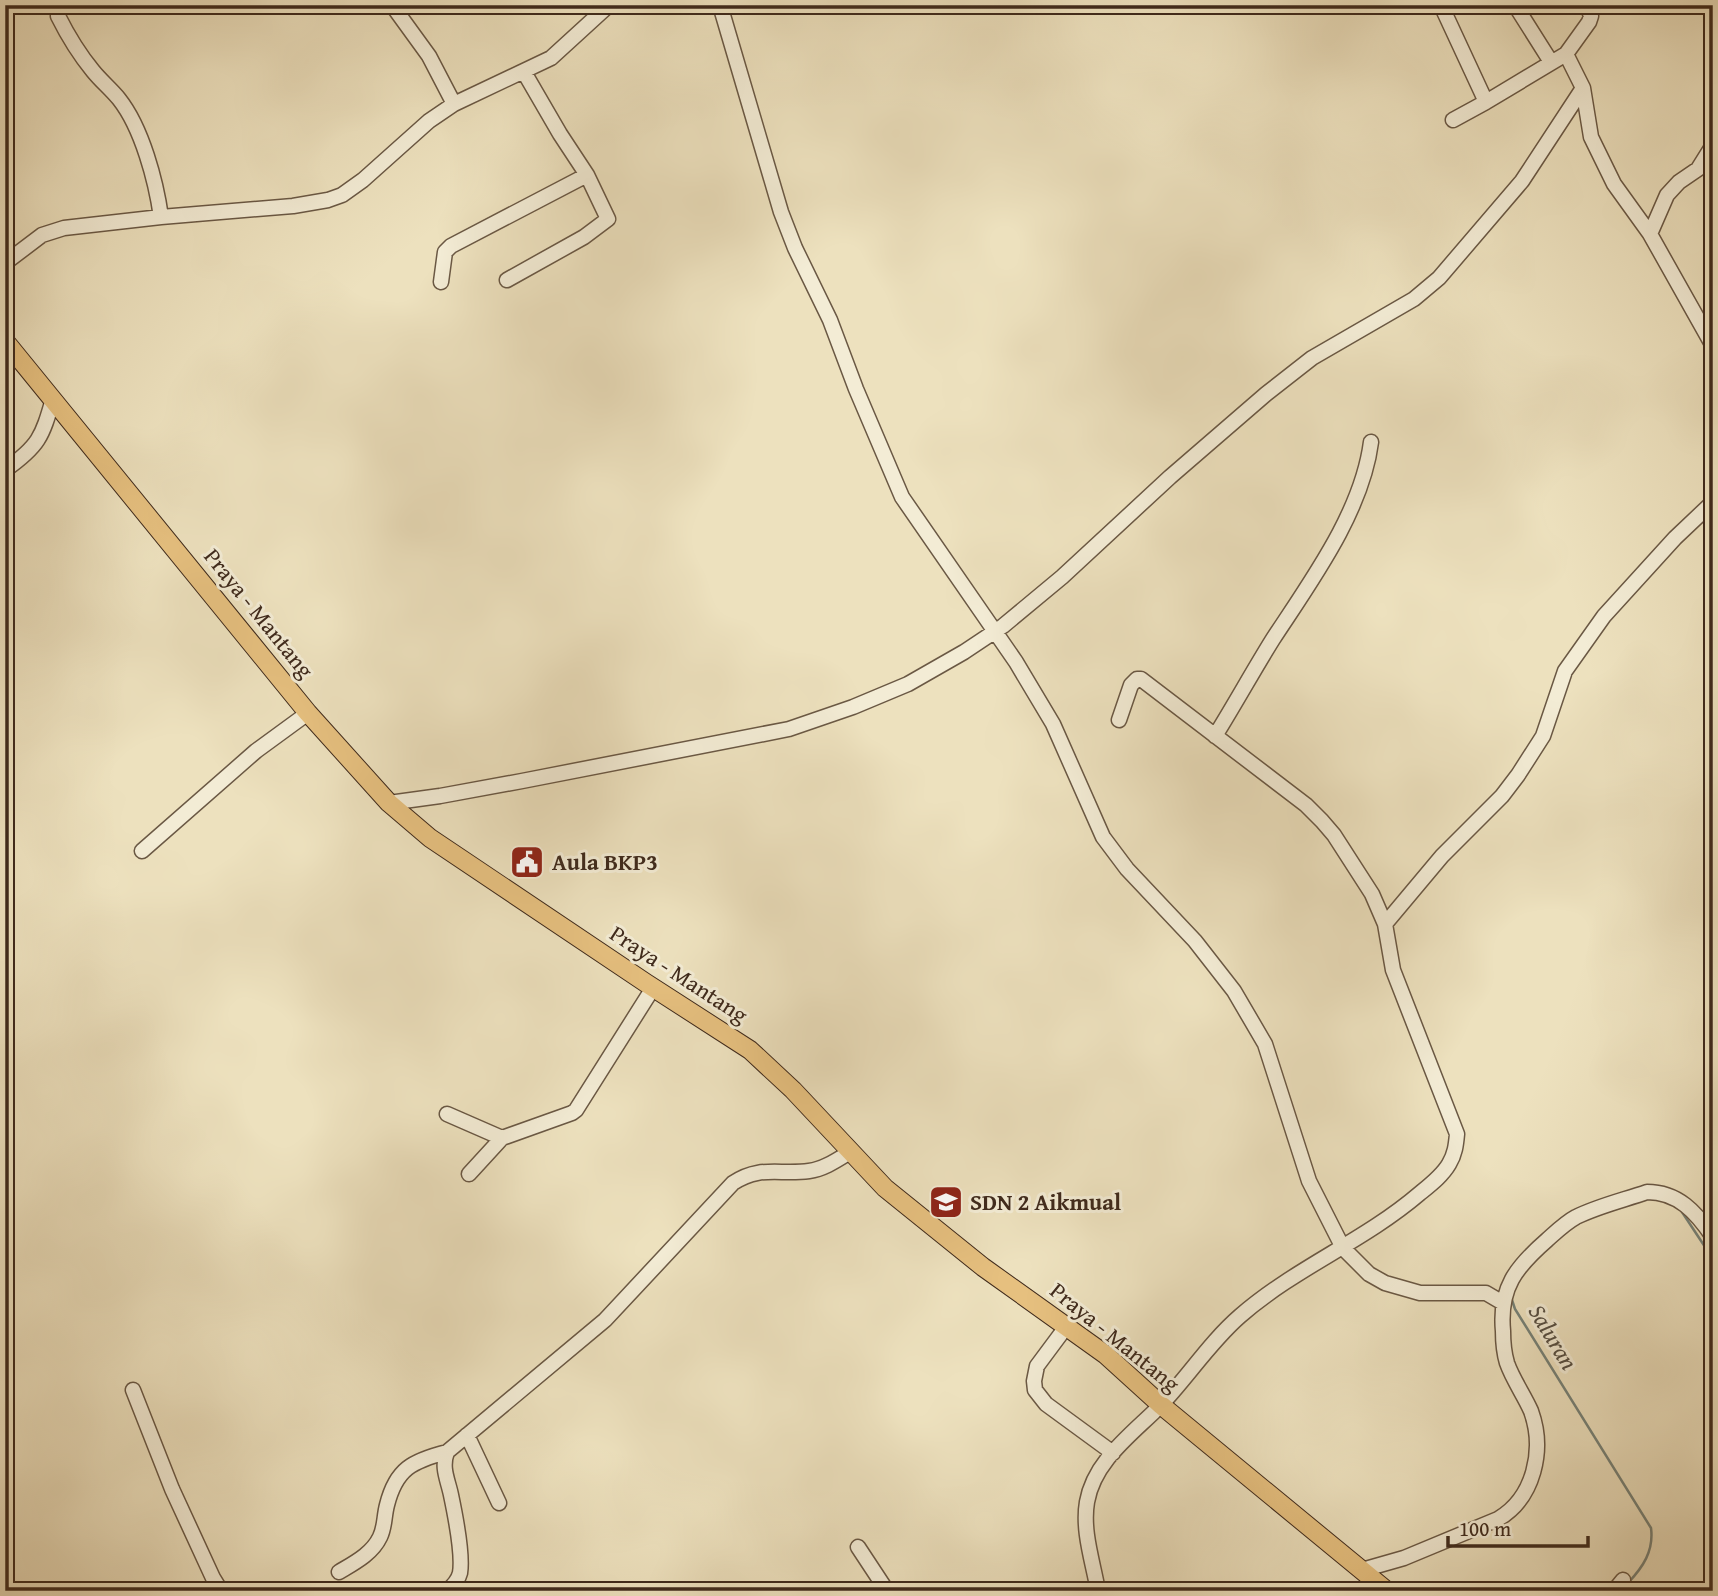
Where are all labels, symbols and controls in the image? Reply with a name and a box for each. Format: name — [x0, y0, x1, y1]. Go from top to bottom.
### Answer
street label: Praya - Mantang — [197, 541, 322, 685]
public building icon: Aula BKP3 — [508, 843, 546, 881]
place label: Aula BKP3 — [552, 845, 658, 878]
street label: Praya - Mantang — [604, 917, 755, 1031]
school or university icon: SDN 2 Aikmual — [927, 1183, 965, 1221]
place label: SDN 2 Aikmual — [970, 1185, 1121, 1218]
street label: Praya - Mantang — [1043, 1274, 1188, 1400]
water label: Saluran — [1520, 1297, 1587, 1376]
scale bar — [1448, 1505, 1588, 1549]
text: 100 m — [1459, 1513, 1511, 1544]

